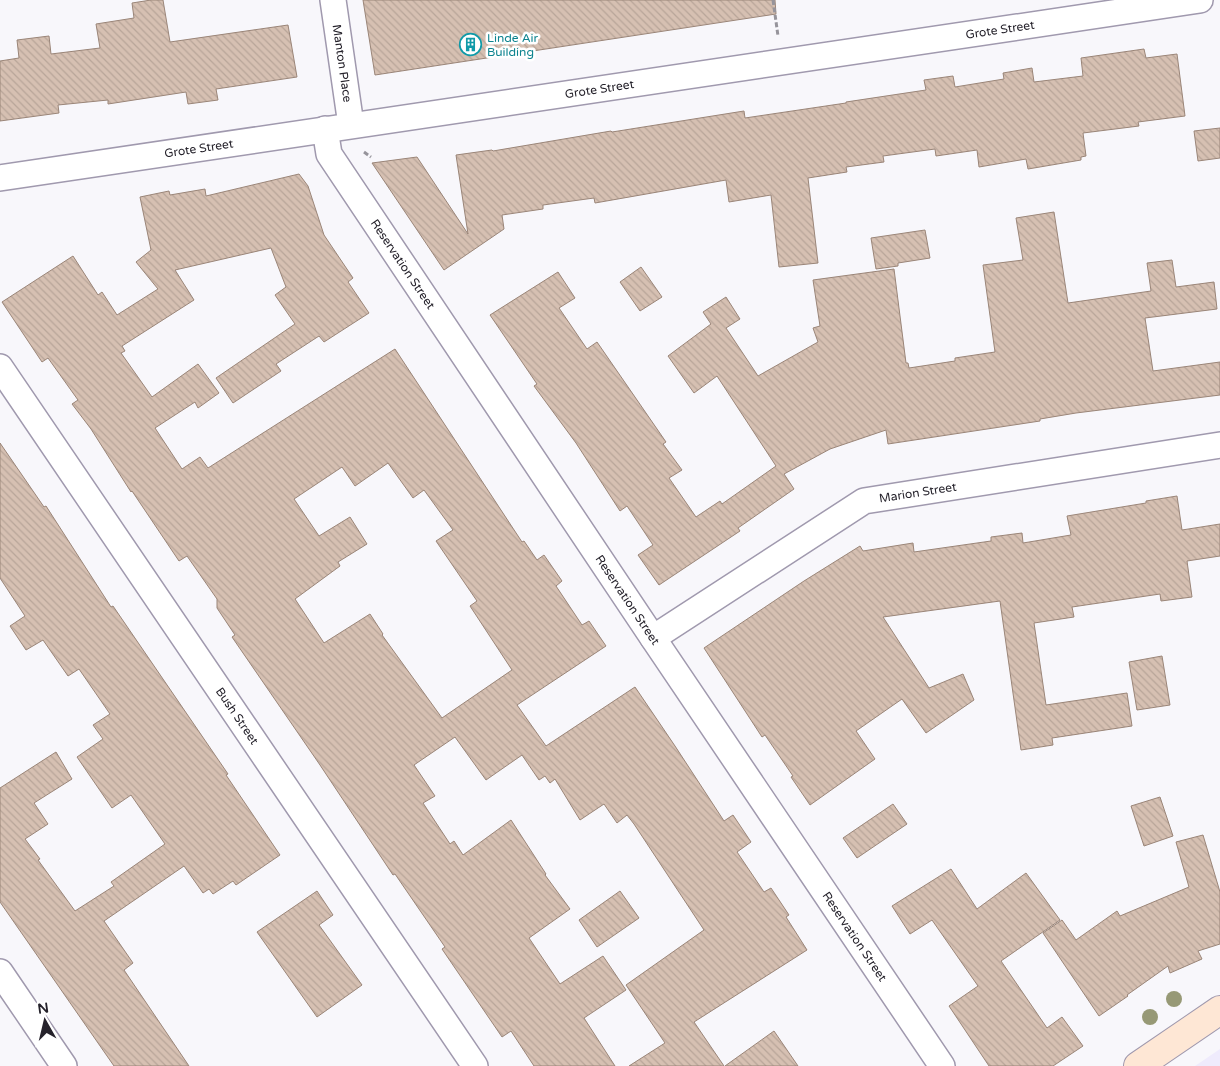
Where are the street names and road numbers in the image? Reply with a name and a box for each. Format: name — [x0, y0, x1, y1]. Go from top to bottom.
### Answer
street label: Grote Street — [965, 18, 1036, 42]
street label: Manton Place — [330, 23, 355, 103]
street label: Grote Street — [564, 77, 635, 101]
street label: Grote Street — [163, 136, 235, 161]
street label: Reservation Street — [368, 217, 438, 312]
street label: Marion Street — [878, 480, 958, 506]
street label: Reservation Street — [592, 552, 663, 648]
street label: Bush Street — [213, 685, 262, 748]
street label: Reservation Street — [819, 889, 890, 984]

